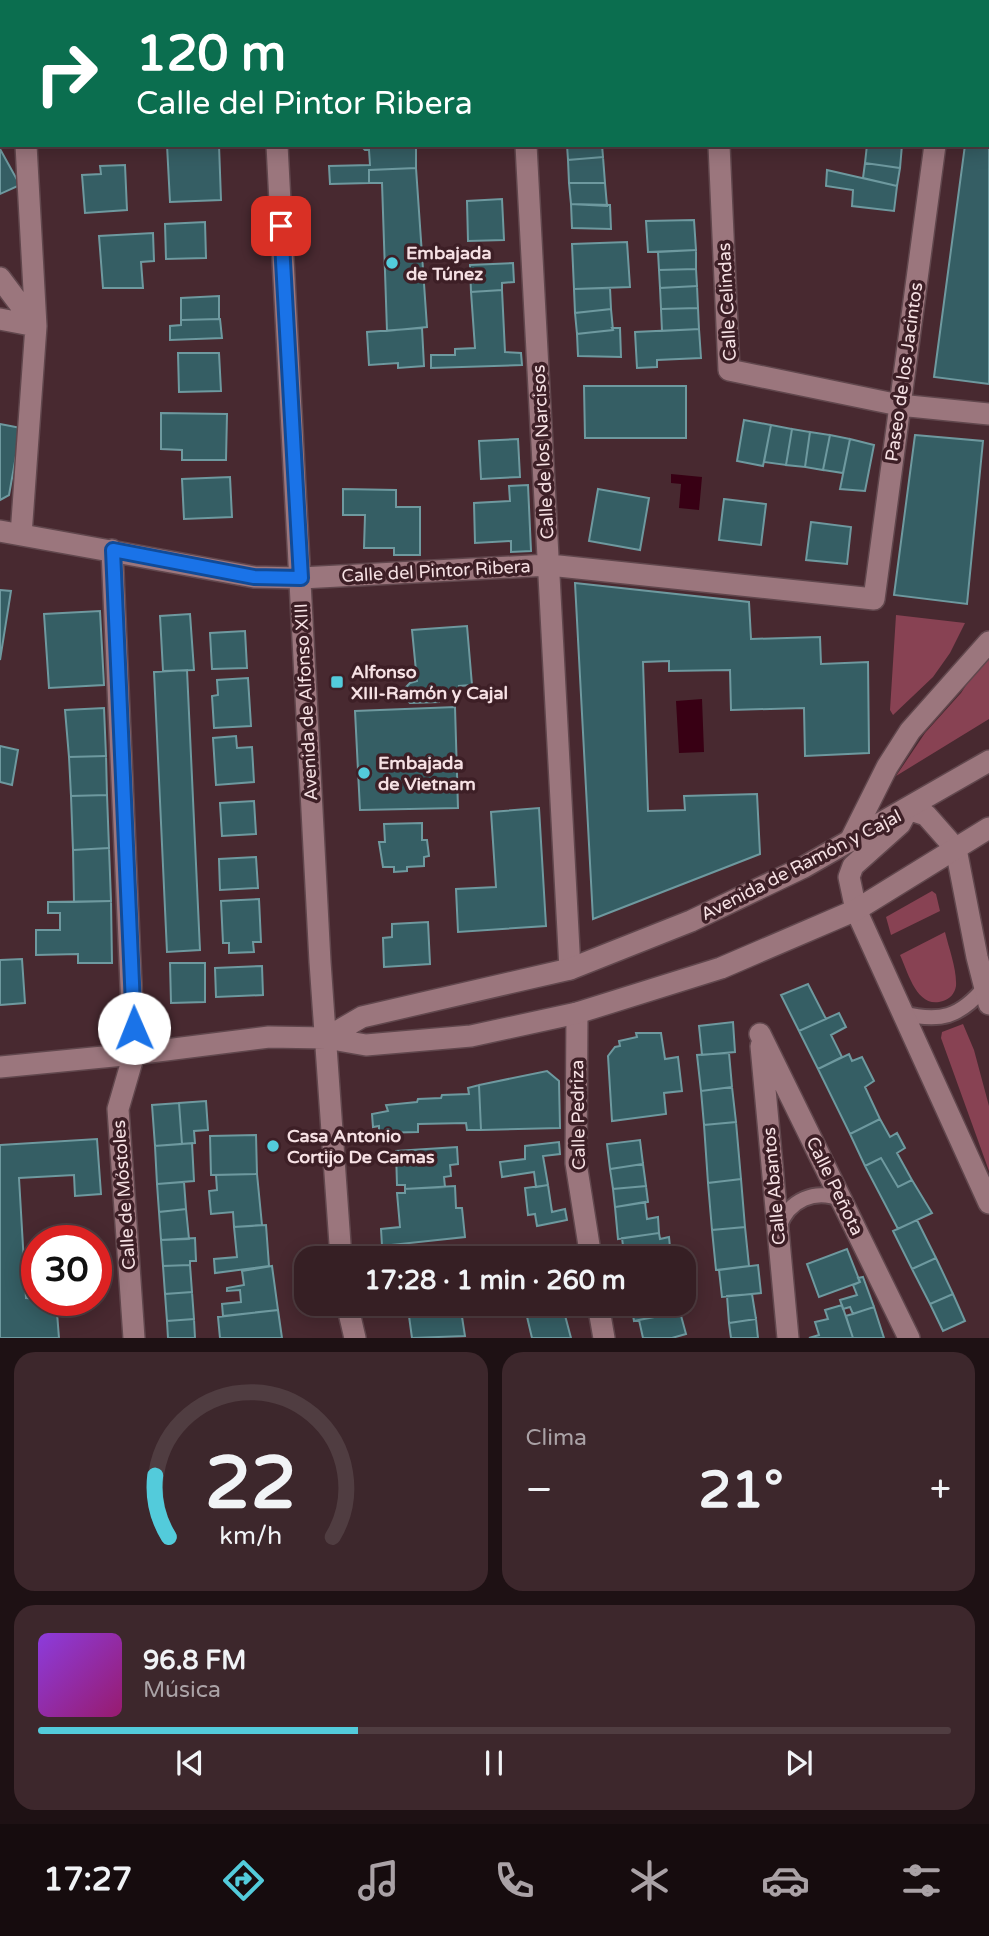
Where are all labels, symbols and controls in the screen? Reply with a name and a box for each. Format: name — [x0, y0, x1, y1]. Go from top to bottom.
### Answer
text: 120 m — [136, 25, 286, 84]
icon: right — [21, 28, 112, 119]
text: Calle del Pintor Ribera — [136, 85, 473, 123]
pin — [251, 196, 311, 256]
icon: arrive — [262, 207, 300, 245]
place label: Embajada de Túnez — [406, 242, 492, 285]
street label: Calle Celindas — [713, 242, 741, 362]
marker: Embajada de Túnez — [384, 255, 400, 271]
street label: Paseo de los Jacintos — [881, 281, 927, 463]
street label: Calle de los Narcisos — [527, 364, 559, 540]
street label: Calle del Pintor Ribera — [341, 555, 531, 587]
street label: Avenida de Alfonso XIII — [290, 603, 322, 801]
place label: Alfonso XIII-Ramón y Cajal — [351, 661, 508, 704]
marker: Alfonso XIII-Ramón y Cajal — [329, 674, 345, 690]
place label: Embajada de Vietnam — [378, 752, 476, 795]
marker: Embajada de Vietnam — [356, 765, 372, 781]
street label: Avenida de Ramón y Cajal — [697, 805, 905, 925]
position arrow — [97, 991, 171, 1065]
street label: Calle Pedriza — [566, 1060, 590, 1170]
street label: Calle de Móstoles — [108, 1119, 140, 1271]
place label: Casa Antonio Cortijo De Camas — [287, 1125, 435, 1168]
street label: Calle Abantos — [758, 1126, 790, 1246]
street label: Calle Peñota — [802, 1133, 868, 1239]
marker: Casa Antonio Cortijo De Camas — [265, 1138, 281, 1154]
speed limit sign: 30 — [21, 1225, 112, 1316]
text: 17:28 · 1 min · 260 m — [364, 1265, 626, 1296]
text: Clima — [526, 1424, 587, 1452]
text: 22 — [205, 1441, 296, 1529]
text: 21° — [699, 1459, 784, 1522]
text: − — [526, 1467, 553, 1513]
text: + — [930, 1467, 951, 1513]
text: km/h — [219, 1521, 282, 1551]
text: 96.8 FM — [143, 1645, 246, 1676]
text: Música — [143, 1676, 221, 1704]
icon: previous — [171, 1744, 209, 1782]
icon: pause — [475, 1744, 513, 1782]
icon: next — [780, 1744, 818, 1782]
icon: directions — [219, 1856, 268, 1905]
icon: music — [354, 1856, 403, 1905]
icon: phone — [490, 1856, 539, 1905]
icon: climate — [625, 1856, 674, 1905]
icon: car — [761, 1856, 810, 1905]
icon: filters — [897, 1856, 946, 1905]
text: 17:27 — [43, 1861, 132, 1899]

